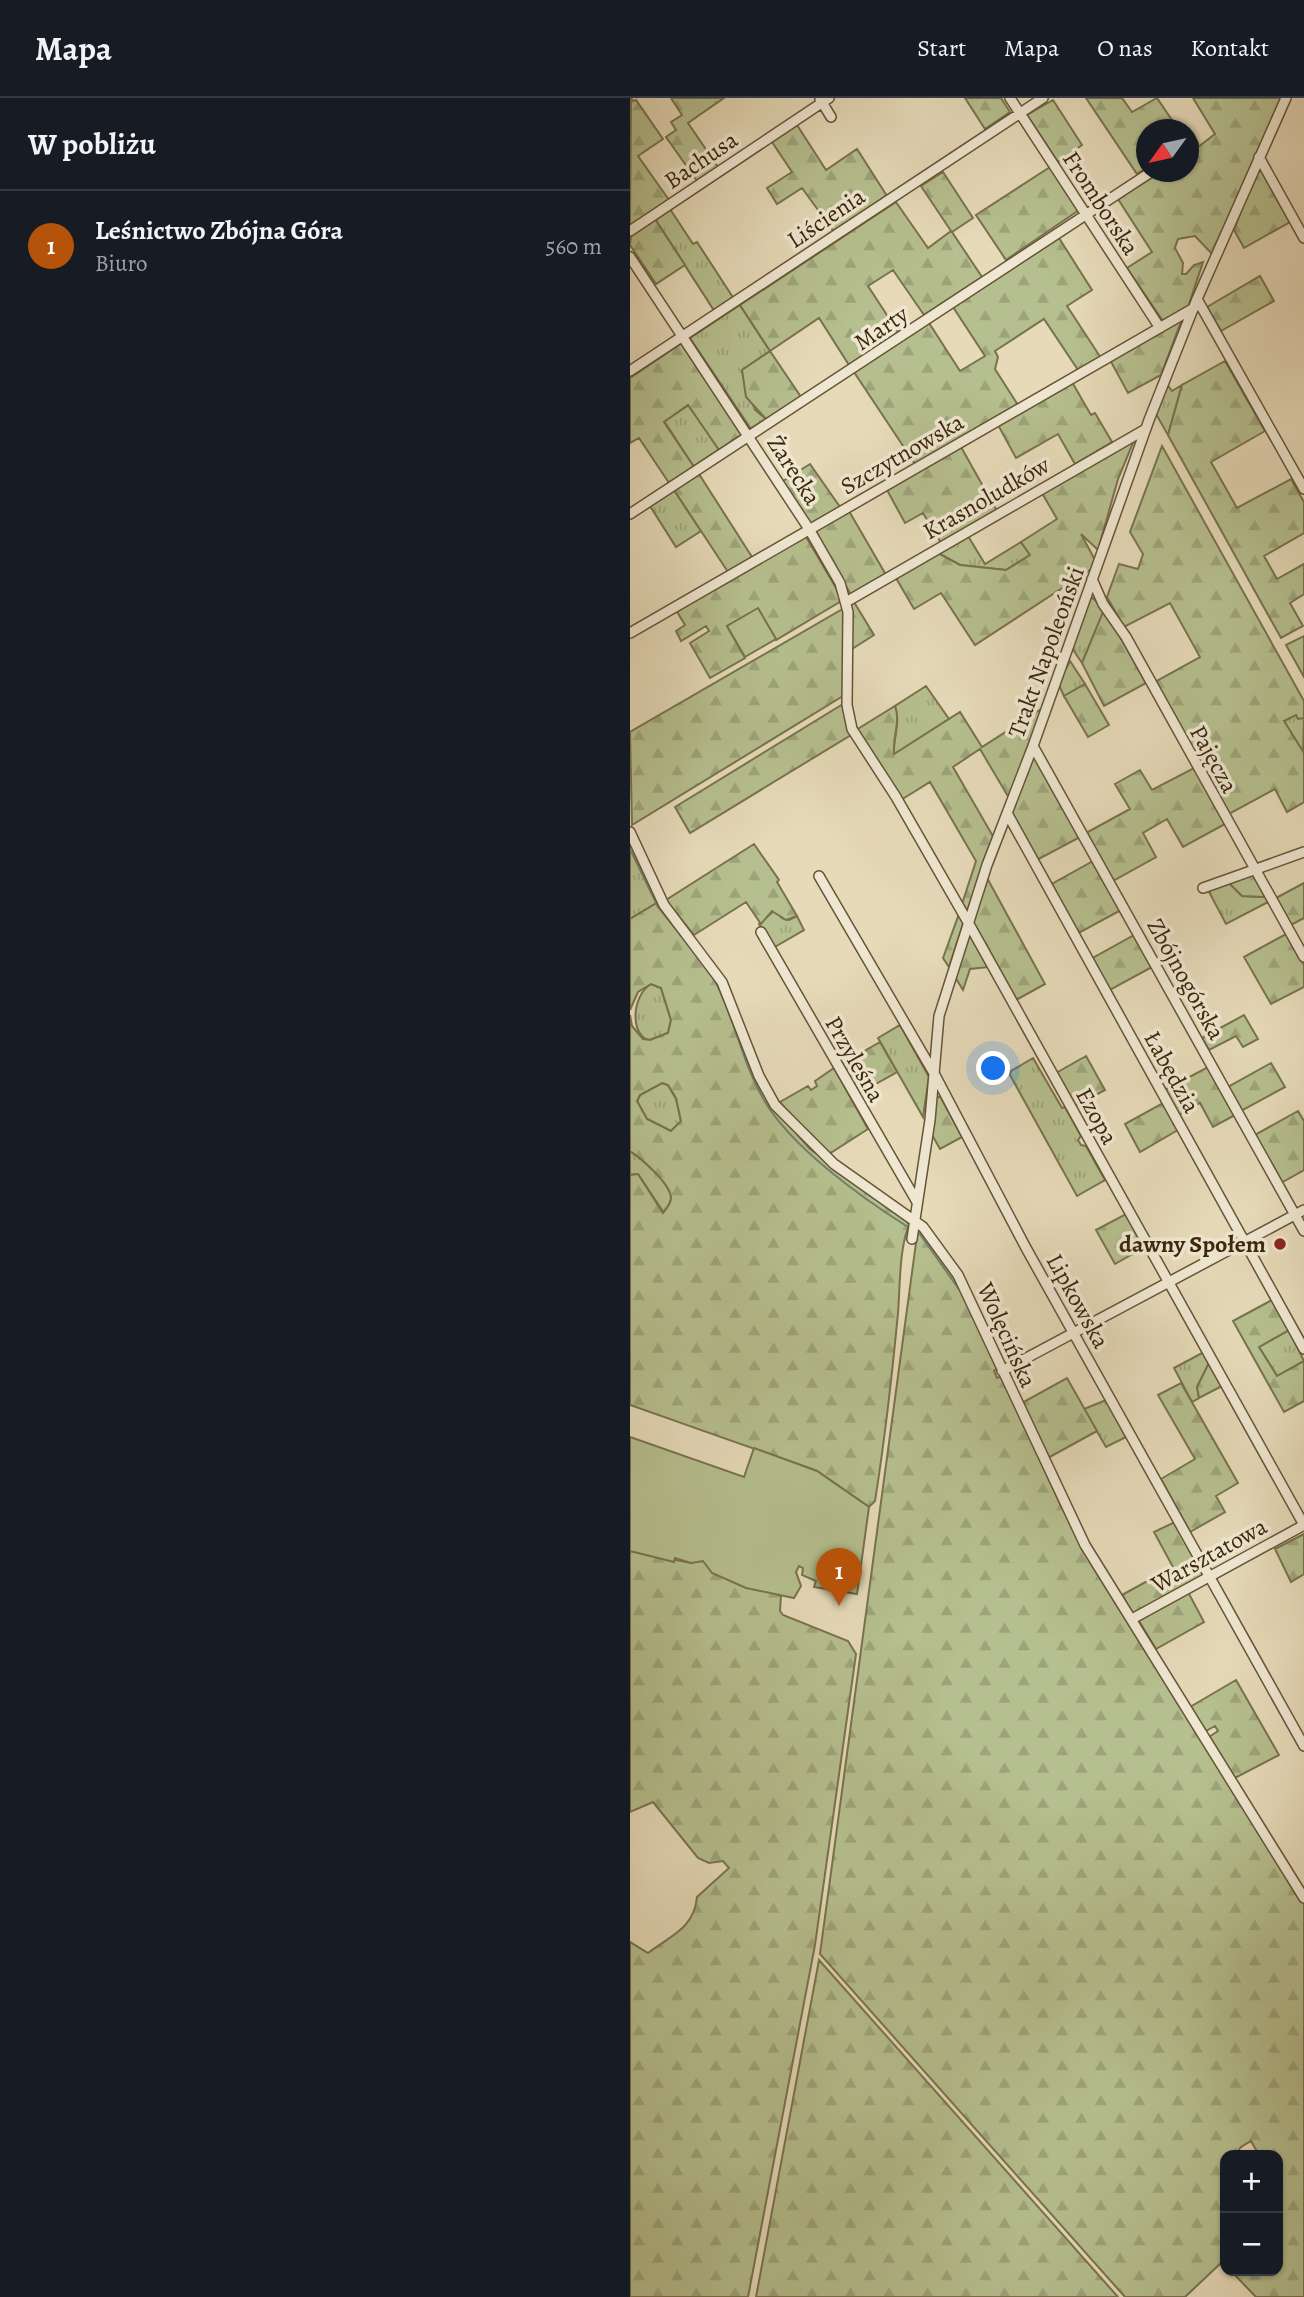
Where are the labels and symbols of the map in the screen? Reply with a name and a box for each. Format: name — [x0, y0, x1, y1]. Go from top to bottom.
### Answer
north arrow — [1136, 119, 1199, 182]
street label: Bachusa — [658, 123, 745, 196]
street label: Fromborska — [1055, 145, 1147, 262]
street label: Liścienia — [781, 180, 872, 256]
street label: Marty — [848, 298, 915, 358]
street label: Szczytnowska — [834, 405, 970, 502]
street label: Żarecka — [760, 429, 829, 512]
street label: Krasnoludków — [917, 449, 1055, 547]
street label: Trakt Napoleoński — [1000, 562, 1092, 742]
street label: Pajęcza — [1182, 719, 1246, 799]
street label: Zbójnogórska — [1139, 913, 1233, 1046]
street label: Przyleśna — [818, 1010, 893, 1109]
street label: Łabędzia — [1136, 1025, 1208, 1119]
your location — [976, 1051, 1010, 1085]
street label: Ezopa — [1068, 1082, 1126, 1151]
place label: dawny Społem — [1119, 1228, 1266, 1260]
marker: dawny Społem — [1272, 1236, 1288, 1252]
street label: Lipkowska — [1039, 1248, 1118, 1355]
street label: Wolęcińska — [969, 1276, 1045, 1393]
street label: Warsztatowa — [1144, 1510, 1273, 1600]
pin: 1 — [816, 1548, 862, 1606]

